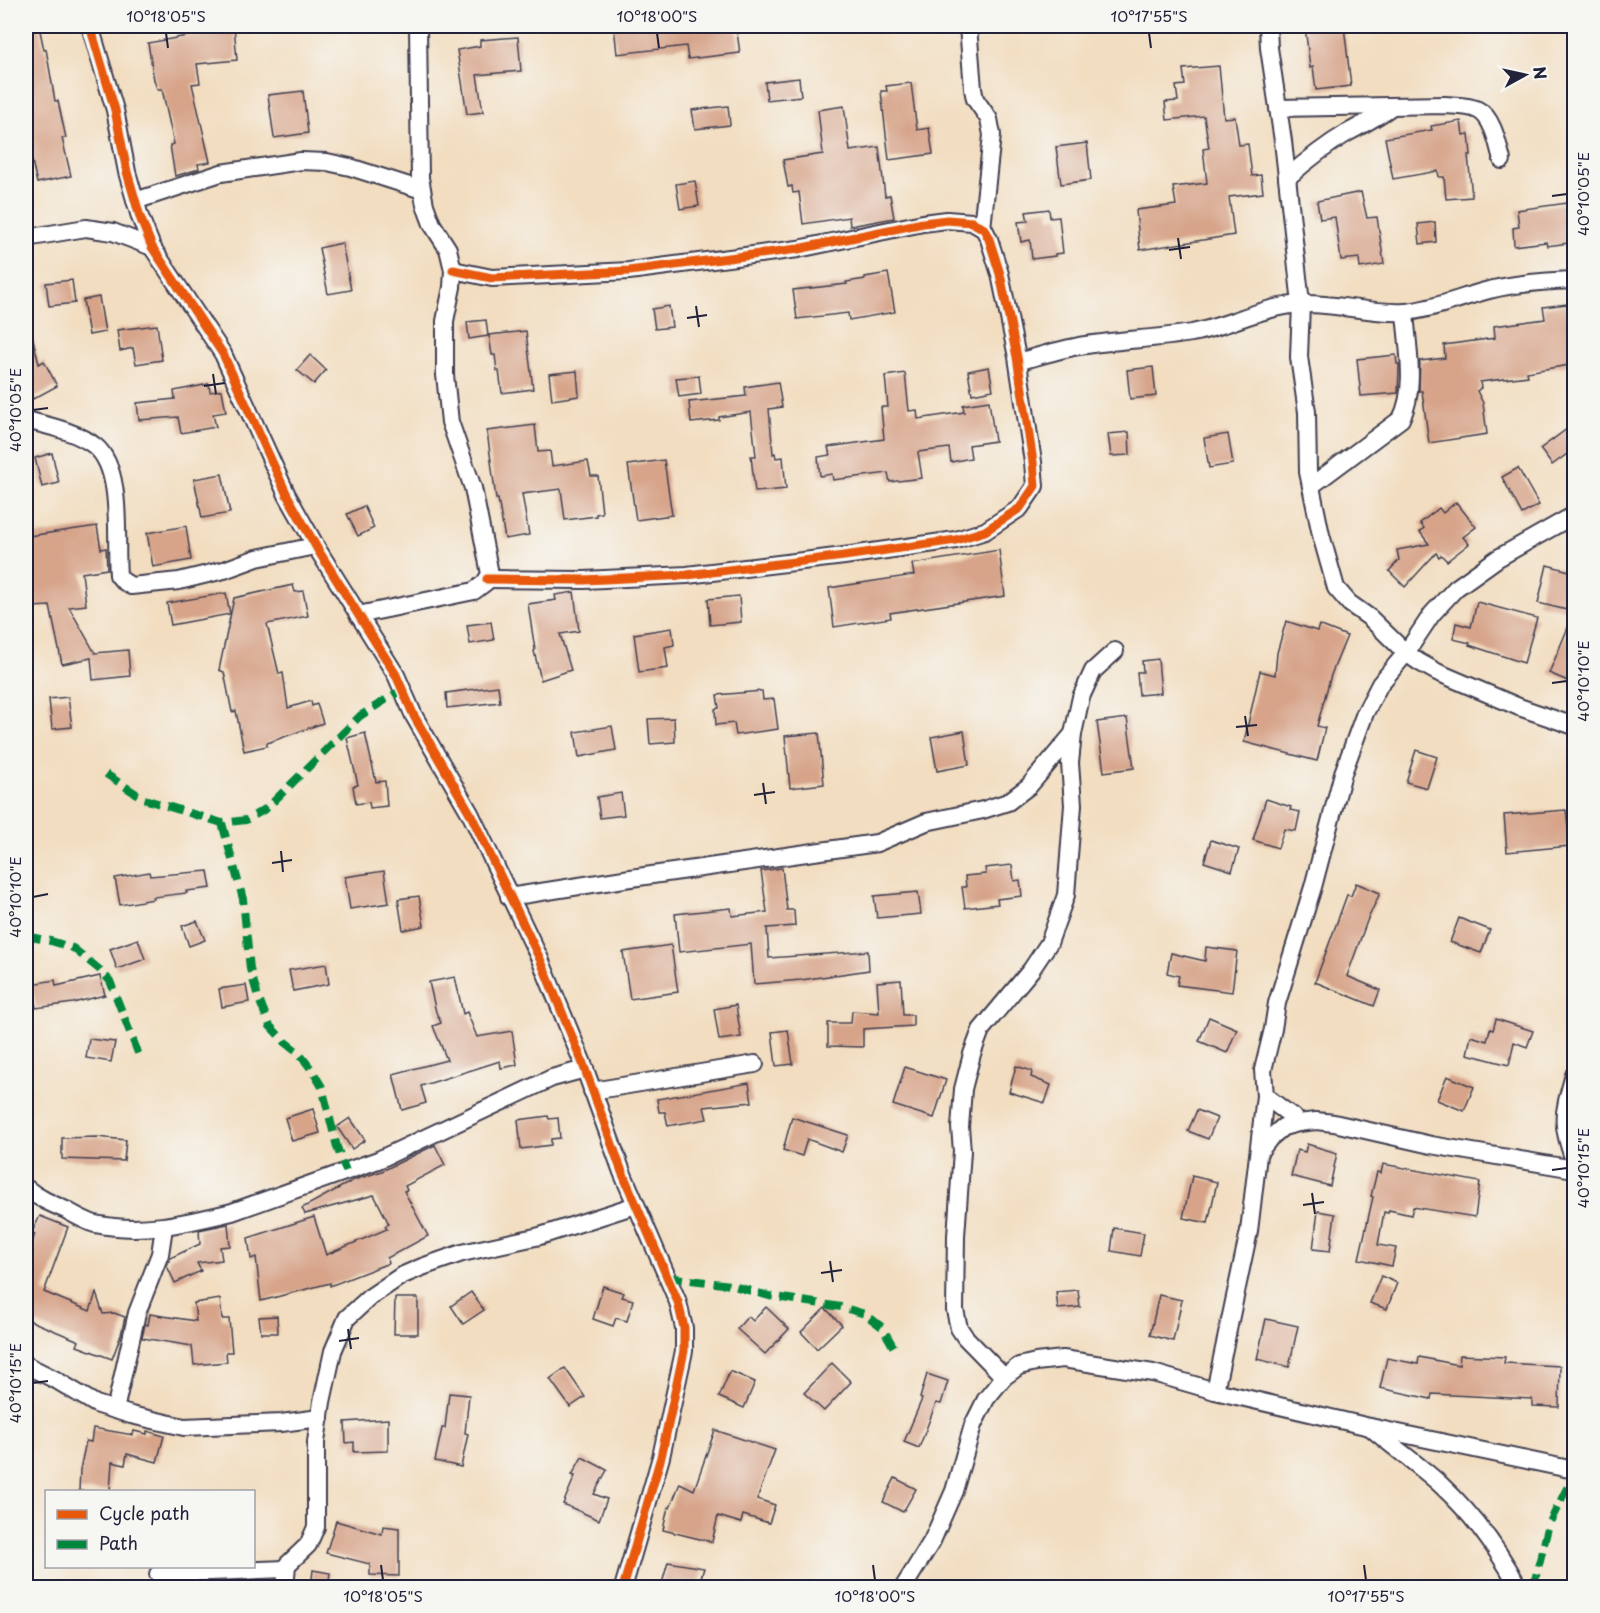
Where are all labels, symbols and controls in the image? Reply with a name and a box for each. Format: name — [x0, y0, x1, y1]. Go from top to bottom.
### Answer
text: 10°18'05"S — [126, 4, 206, 27]
text: 10°18'00"S — [617, 4, 697, 27]
text: 10°17'55"S — [1110, 4, 1188, 27]
north arrow — [1495, 45, 1555, 105]
text: N — [1528, 65, 1554, 81]
text: 40°10'05"E — [1571, 152, 1594, 236]
text: 40°10'05"E — [3, 368, 26, 452]
text: 40°10'10"E — [1571, 640, 1594, 722]
text: 40°10'10"E — [3, 856, 26, 938]
text: 40°10'15"E — [1571, 1128, 1594, 1208]
text: 40°10'15"E — [3, 1343, 26, 1423]
legend — [45, 1490, 255, 1568]
text: Cycle path — [99, 1499, 190, 1526]
text: Path — [99, 1529, 138, 1556]
text: 10°18'05"S — [343, 1584, 423, 1607]
text: 10°18'00"S — [835, 1584, 915, 1607]
text: 10°17'55"S — [1327, 1584, 1405, 1607]

